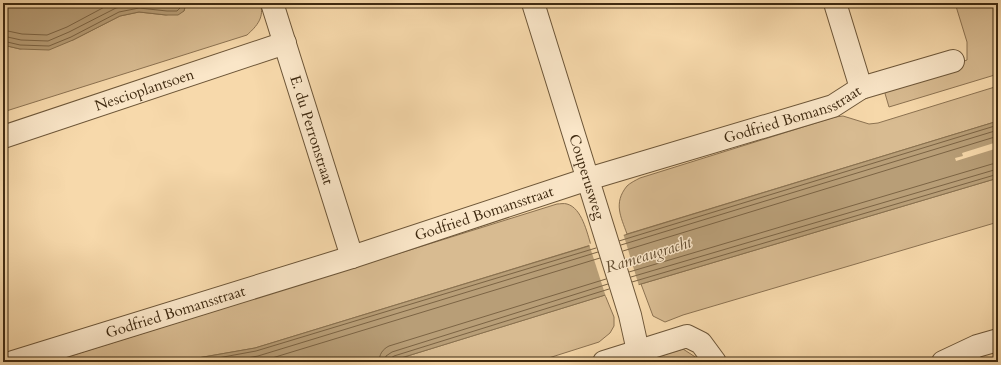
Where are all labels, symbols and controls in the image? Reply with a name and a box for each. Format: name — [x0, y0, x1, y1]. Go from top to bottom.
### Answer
street label: Nescioplantsoen — [92, 64, 197, 116]
street label: E. du Perronstraat — [285, 73, 339, 187]
street label: Godfried Bomansstraat — [721, 80, 865, 148]
street label: Couperusweg — [564, 132, 610, 223]
street label: Godfried Bomansstraat — [412, 181, 556, 246]
water label: Rameaugracht — [602, 231, 695, 278]
street label: Godfried Bomansstraat — [103, 281, 248, 343]

